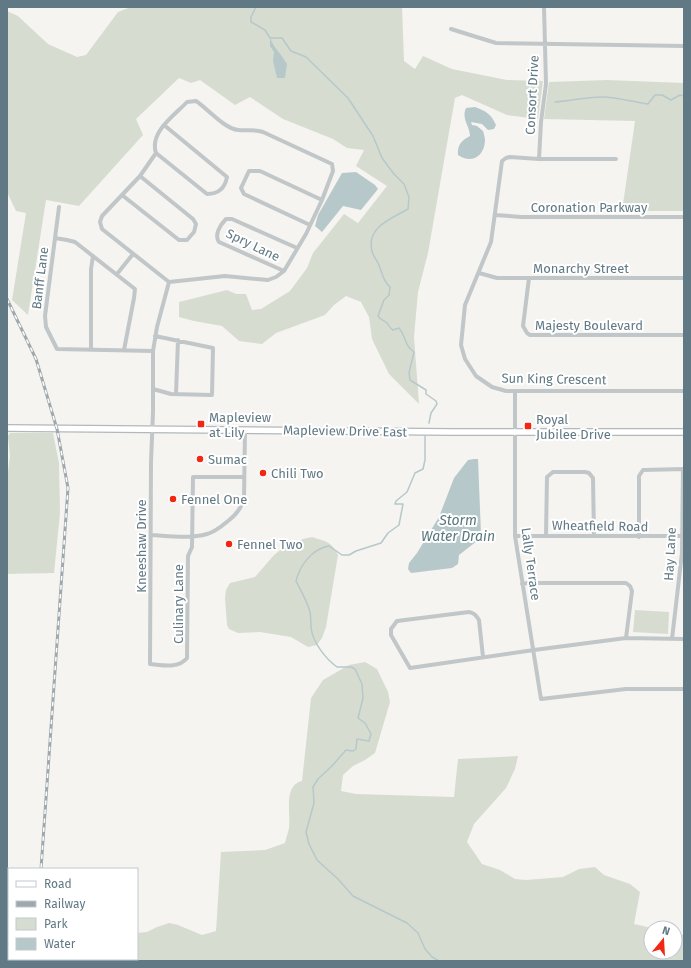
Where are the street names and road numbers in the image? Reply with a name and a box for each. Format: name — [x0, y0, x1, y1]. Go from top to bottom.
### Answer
street label: Consort Drive — [522, 55, 542, 135]
street label: Coronation Parkway — [531, 200, 648, 215]
street label: Spry Lane — [224, 226, 282, 264]
street label: Banff Lane — [29, 246, 51, 310]
street label: Monarchy Street — [533, 261, 629, 276]
street label: Majesty Boulevard — [535, 318, 643, 333]
street label: Sun King Crescent — [501, 371, 607, 387]
street label: Mapleview Drive East — [283, 422, 407, 440]
street label: Kneeshaw Drive — [134, 499, 149, 593]
street label: Wheatfield Road — [552, 518, 648, 534]
street label: Lally Terrace — [518, 527, 544, 601]
street label: Hay Lane — [661, 527, 679, 581]
street label: Culinary Lane — [171, 564, 186, 644]

